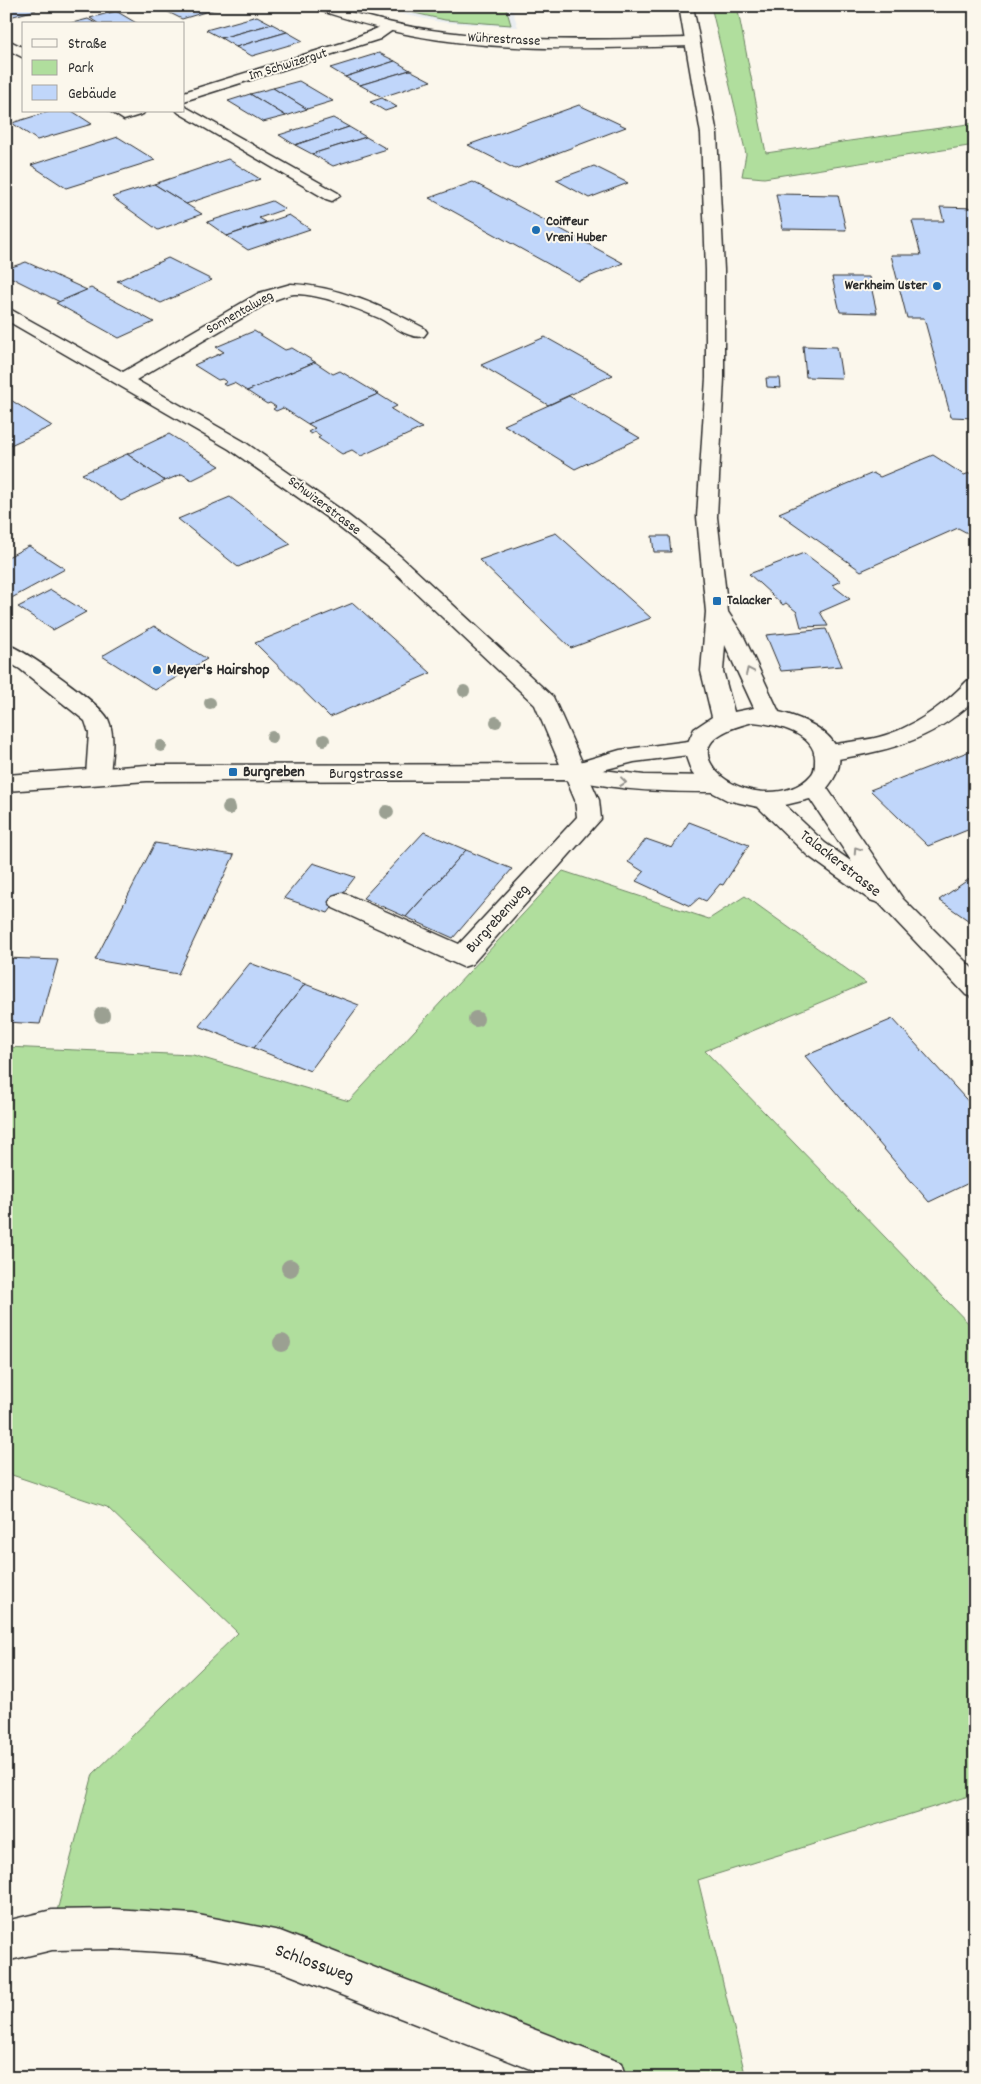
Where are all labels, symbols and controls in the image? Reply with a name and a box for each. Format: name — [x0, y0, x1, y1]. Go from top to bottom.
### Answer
legend — [22, 22, 185, 112]
street label: Wührestrasse — [467, 28, 541, 52]
text: Straße — [68, 34, 107, 56]
street label: Im Schwizergut — [246, 44, 330, 86]
text: Park — [68, 58, 94, 80]
text: Gebäude — [68, 84, 117, 106]
place label: Coiffeur Vreni Huber — [546, 212, 608, 248]
marker: Coiffeur Vreni Huber — [530, 224, 542, 236]
place label: Werkheim Uster — [845, 276, 928, 296]
marker: Werkheim Uster — [931, 280, 943, 292]
street label: Sonnentalweg — [203, 286, 277, 340]
street label: Schwizerstrasse — [283, 472, 365, 540]
place label: Talacker — [727, 591, 773, 611]
marker: Talacker — [711, 595, 723, 607]
place label: Meyer's Hairshop — [167, 659, 270, 682]
marker: Meyer's Hairshop — [151, 664, 163, 676]
one-way arrow — [744, 667, 755, 676]
place label: Burgreben — [243, 761, 305, 784]
street label: Burgstrasse — [329, 763, 403, 786]
marker: Burgreben — [227, 766, 239, 778]
one-way arrow — [619, 777, 627, 787]
street label: Talackerstrasse — [794, 825, 886, 903]
one-way arrow — [854, 846, 863, 856]
street label: Burgrebenweg — [461, 879, 535, 959]
street label: Schlossweg — [271, 1938, 357, 1992]

